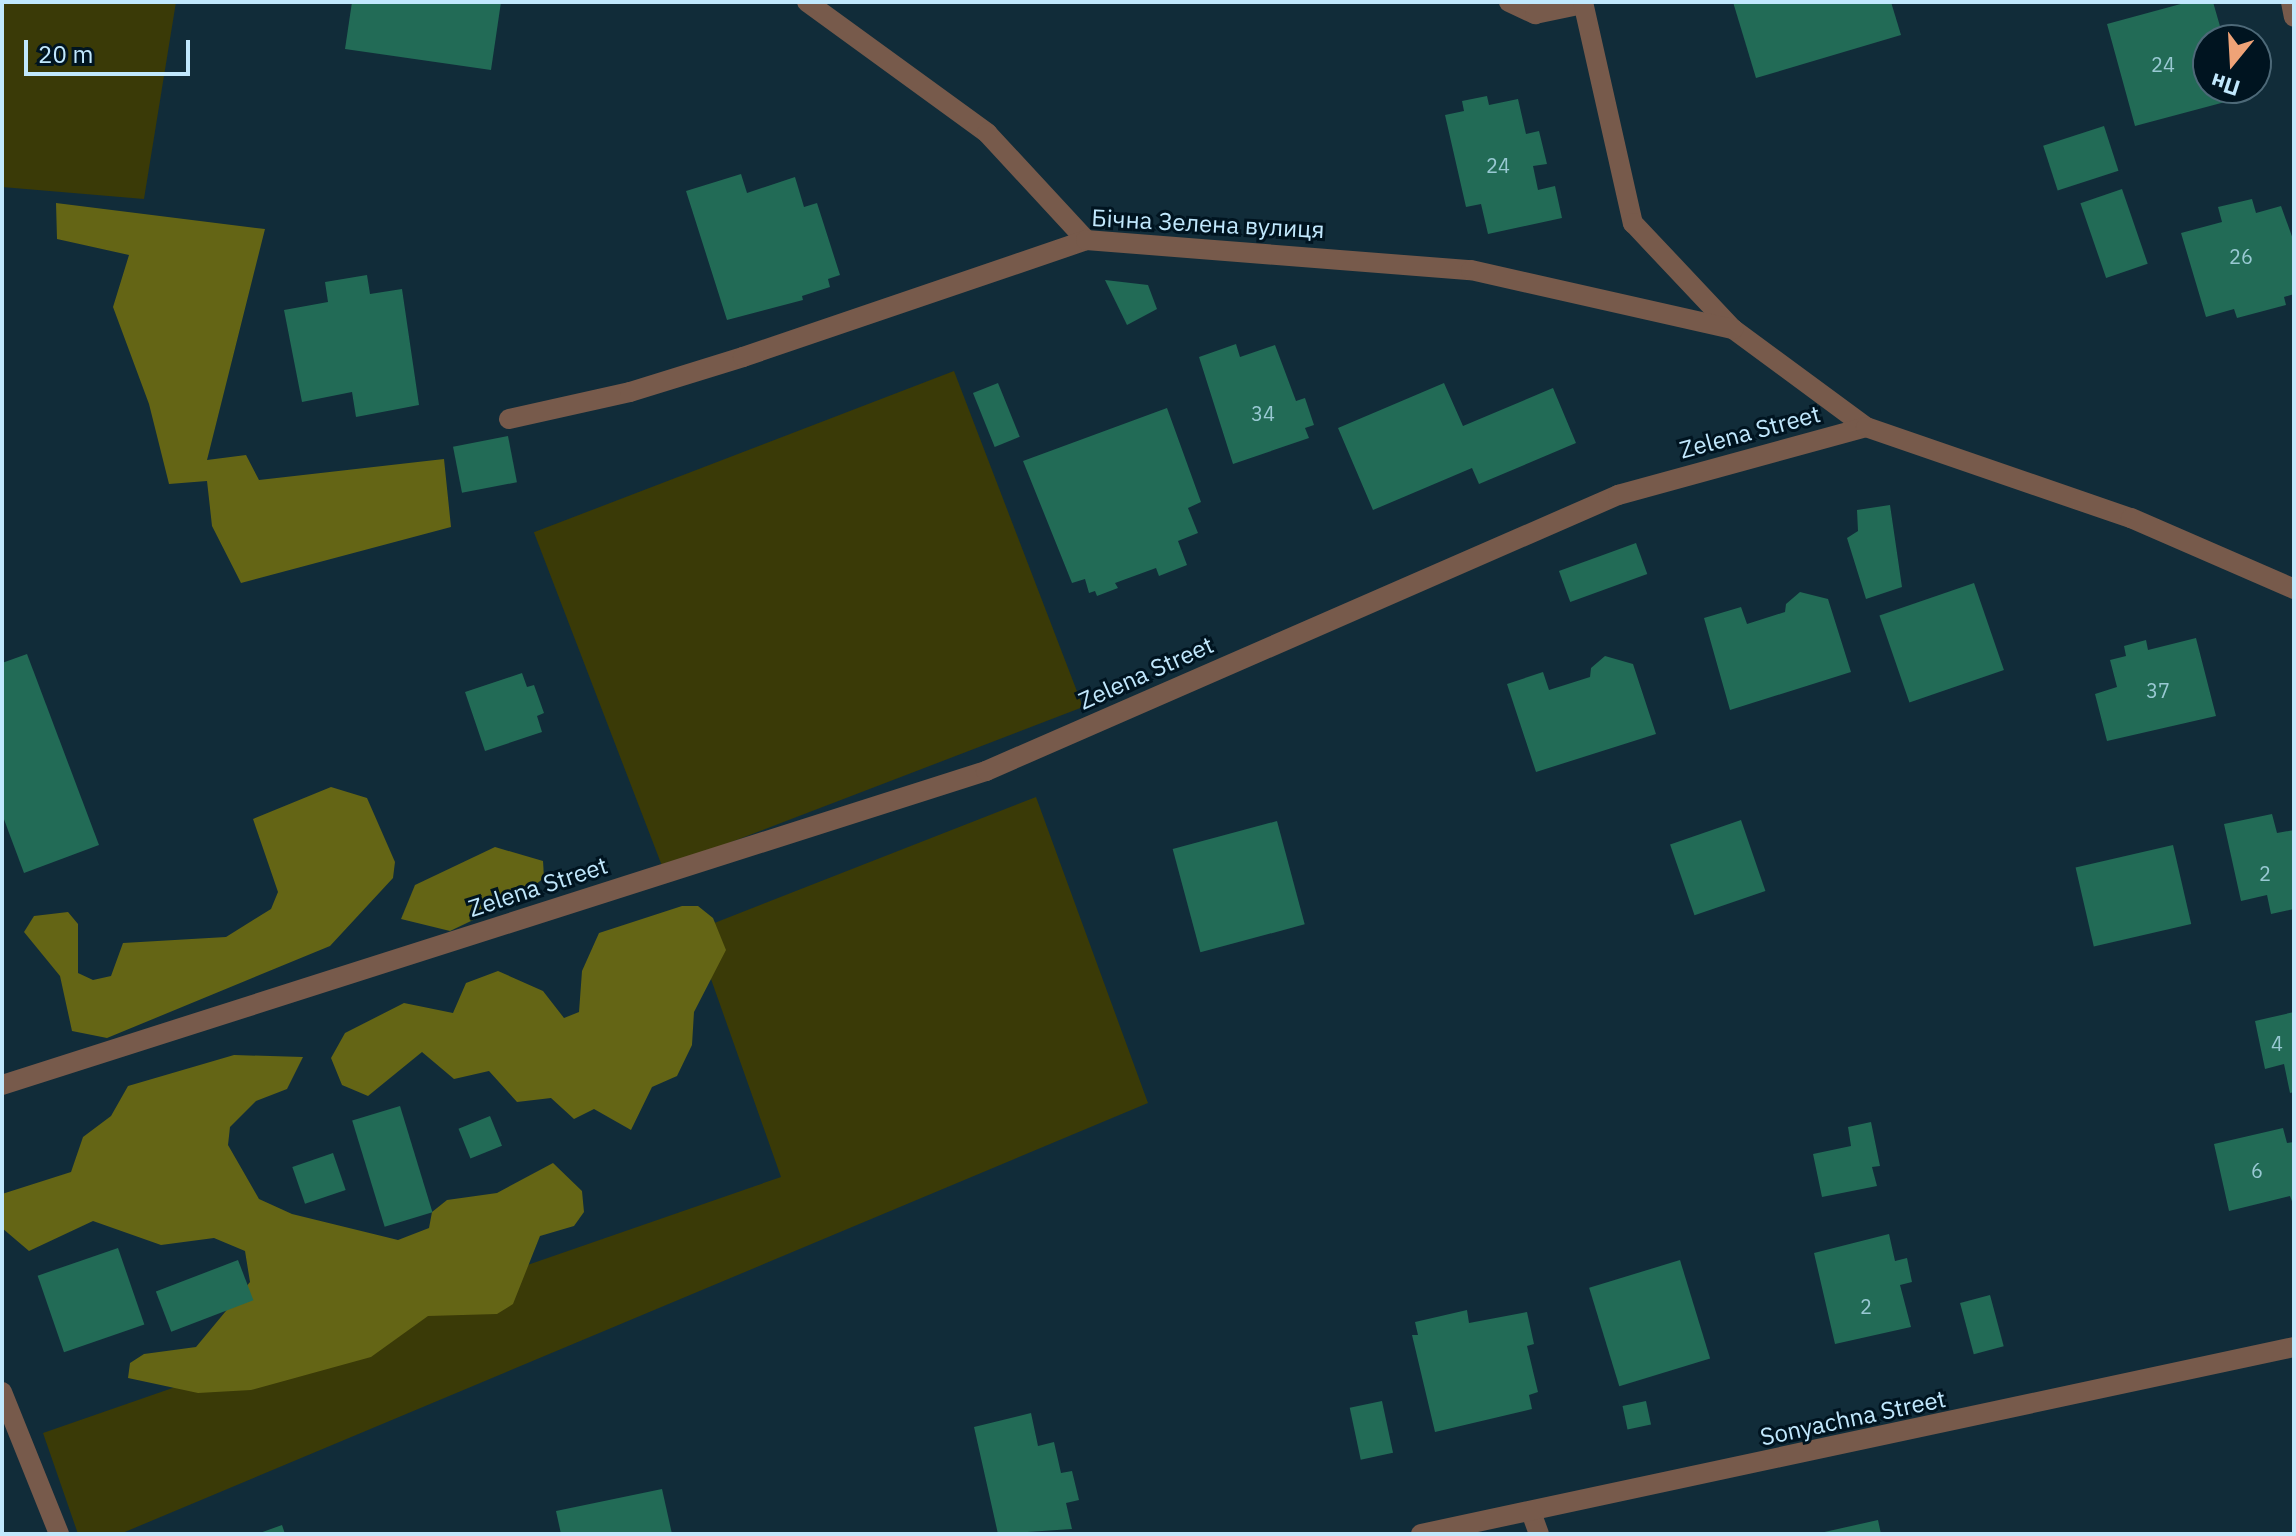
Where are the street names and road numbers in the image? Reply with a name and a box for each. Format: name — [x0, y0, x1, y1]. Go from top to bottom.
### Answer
street label: Бічна Зелена вулиця — [1091, 204, 1325, 244]
street label: Zelena Street — [1676, 399, 1824, 465]
street label: Zelena Street — [1074, 630, 1218, 716]
street label: Zelena Street — [465, 851, 611, 923]
street label: Sonyachna Street — [1758, 1384, 1948, 1452]

